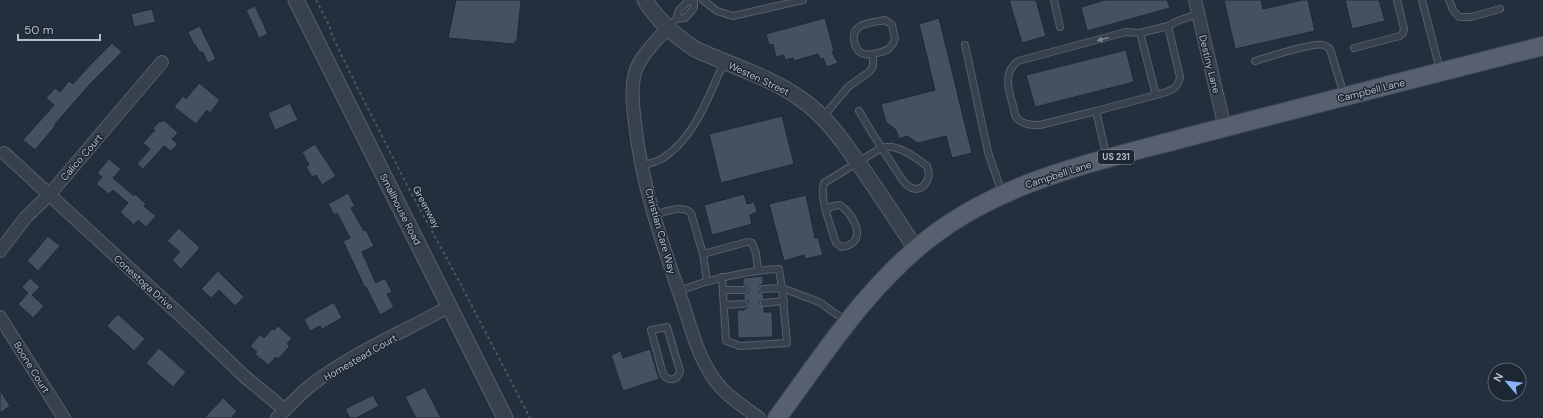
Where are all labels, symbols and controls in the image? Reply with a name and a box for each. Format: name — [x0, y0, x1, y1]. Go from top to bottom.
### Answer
scale bar — [18, 16, 100, 42]
text: 50 m — [24, 22, 53, 38]
street label: Destiny Lane — [1196, 34, 1223, 95]
one-way arrow — [1096, 36, 1109, 42]
street label: Westen Street — [726, 59, 791, 98]
street label: Campbell Lane — [1336, 76, 1406, 105]
street label: Calico Court — [57, 131, 105, 183]
road number: US 231 — [1098, 150, 1134, 164]
street label: Campbell Lane — [1023, 158, 1093, 191]
street label: Smallhouse Road — [377, 171, 424, 247]
street label: Greenway — [410, 184, 443, 231]
street label: Christian Care Way — [642, 187, 679, 276]
street label: Conestoga Drive — [111, 252, 177, 313]
street label: Homestead Court — [321, 331, 399, 384]
street label: Boone Court — [11, 339, 53, 396]
north arrow — [1487, 362, 1527, 402]
text: N — [1490, 370, 1506, 384]

